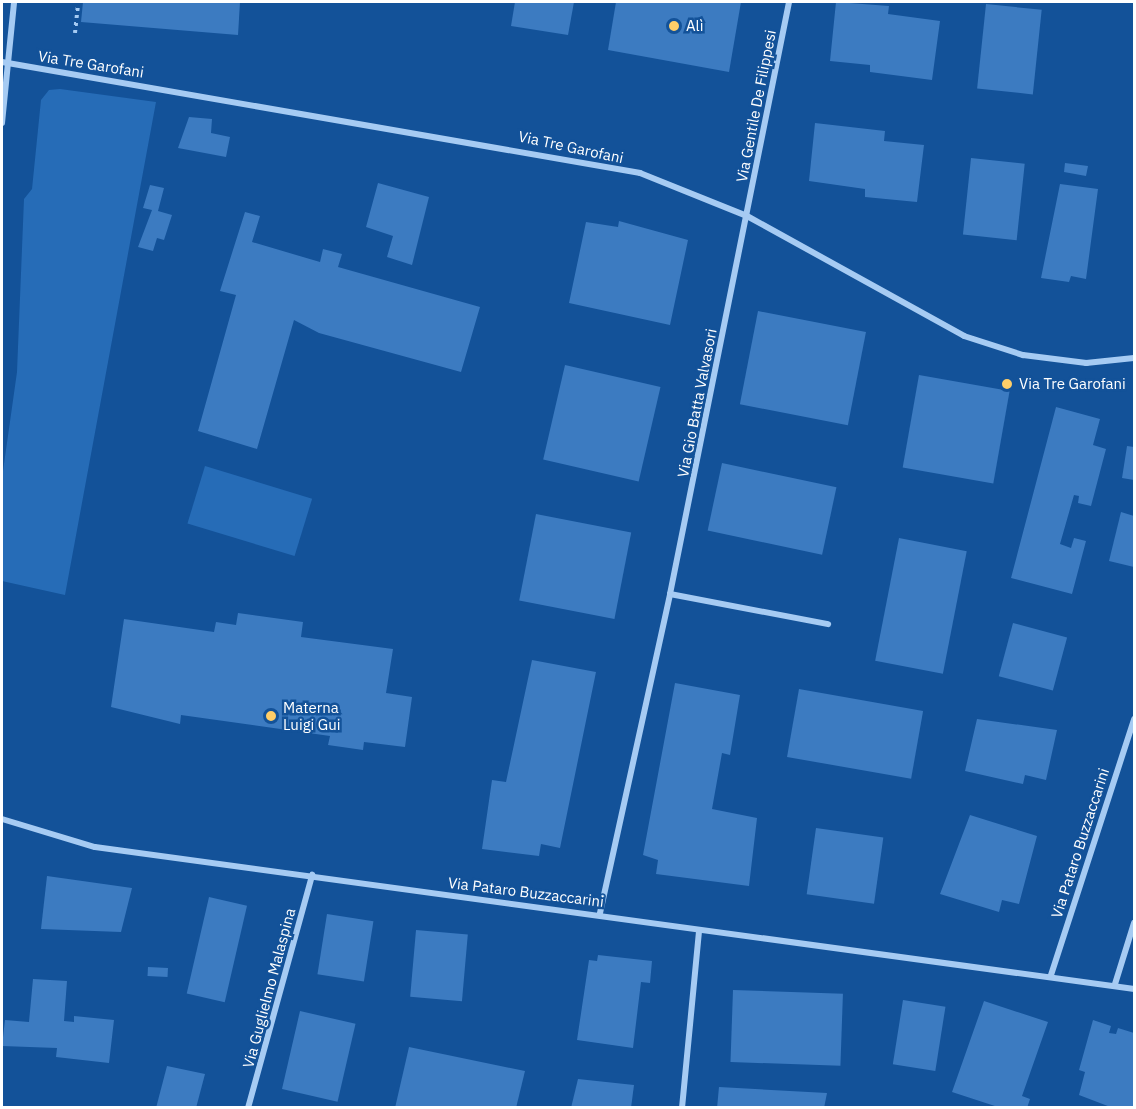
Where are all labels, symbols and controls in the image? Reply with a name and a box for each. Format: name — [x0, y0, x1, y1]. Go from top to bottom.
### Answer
place label: Alì — [686, 17, 703, 35]
marker: Alì — [667, 19, 681, 33]
street label: Via Gentile De Filippesi — [732, 28, 780, 184]
street label: Via Tre Garofani — [37, 47, 145, 81]
street label: Via Tre Garofani — [517, 127, 625, 167]
street label: Via Gio Batta Valvasori — [674, 327, 720, 479]
place label: Via Tre Garofani — [1019, 375, 1126, 393]
marker: Via Tre Garofani — [1000, 377, 1014, 391]
place label: Materna Luigi Gui — [283, 698, 341, 733]
marker: Materna Luigi Gui — [264, 709, 278, 723]
street label: Via Pataro Buzzaccarini — [1047, 766, 1113, 920]
street label: Via Pataro Buzzaccarini — [447, 874, 605, 910]
street label: Via Guglielmo Malaspina — [239, 906, 299, 1070]

